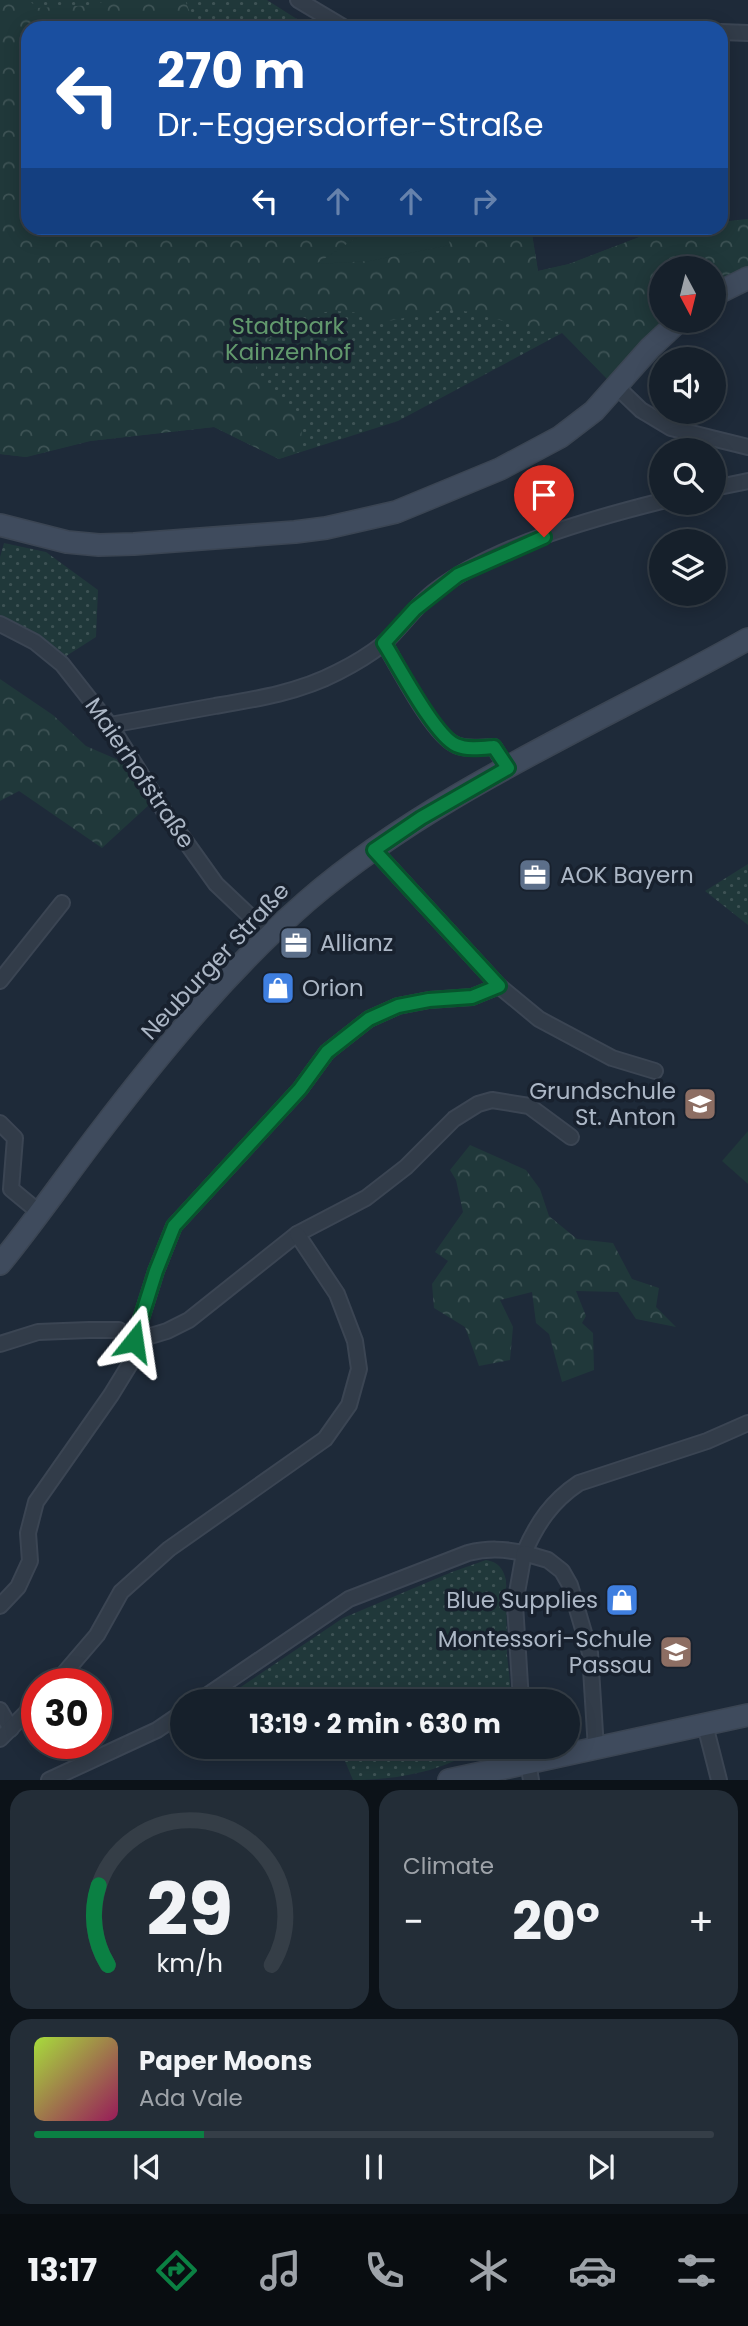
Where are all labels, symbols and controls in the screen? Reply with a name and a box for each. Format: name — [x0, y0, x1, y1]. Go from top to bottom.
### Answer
text: 270 m — [157, 37, 305, 105]
icon: left — [42, 49, 133, 140]
text: Dr.-Eggersdorfer-Straße — [157, 102, 544, 147]
icon: left — [246, 182, 284, 220]
icon: ahead — [319, 182, 357, 220]
icon: ahead — [392, 182, 430, 220]
icon: right — [465, 182, 503, 220]
north arrow — [649, 256, 726, 332]
map controls — [649, 256, 726, 606]
park label: Stadtpark Kainzenhof — [225, 310, 351, 368]
button: sound — [649, 347, 726, 424]
button: search — [649, 438, 726, 515]
pin — [514, 465, 574, 537]
icon: arrive — [525, 476, 563, 514]
button: layers — [649, 529, 726, 606]
street label: Maierhofstraße — [78, 691, 202, 855]
office icon: AOK Bayern — [516, 856, 554, 894]
place label: AOK Bayern — [560, 859, 694, 891]
street label: Neuburger Straße — [134, 875, 296, 1047]
office icon: Allianz — [277, 924, 315, 962]
place label: Allianz — [320, 927, 393, 959]
shop icon: Orion — [259, 969, 297, 1007]
place label: Orion — [302, 972, 364, 1004]
place label: Grundschule St. Anton — [529, 1075, 676, 1133]
school or university icon: Grundschule St. Anton — [681, 1085, 719, 1123]
position arrow — [97, 1304, 171, 1378]
shop icon: Blue Supplies — [603, 1581, 641, 1619]
place label: Blue Supplies — [446, 1584, 598, 1616]
place label: Montessori-Schule Passau — [438, 1623, 652, 1681]
school or university icon: Montessori-Schule Passau — [657, 1633, 695, 1671]
speed limit sign: 30 — [21, 1668, 112, 1759]
text: 13:19 · 2 min · 630 m — [249, 1706, 501, 1742]
text: Climate — [403, 1850, 494, 1882]
text: 29 — [146, 1860, 233, 1961]
text: 20° — [512, 1885, 600, 1958]
text: − — [403, 1895, 424, 1948]
text: + — [688, 1895, 714, 1948]
text: km/h — [156, 1946, 223, 1981]
text: Paper Moons — [139, 2043, 312, 2079]
text: Ada Vale — [139, 2082, 243, 2114]
icon: previous — [128, 2148, 166, 2186]
icon: pause — [355, 2148, 393, 2186]
icon: next — [582, 2148, 620, 2186]
icon: directions — [152, 2246, 201, 2295]
icon: music — [256, 2246, 305, 2295]
icon: phone — [360, 2246, 409, 2295]
icon: climate — [464, 2246, 513, 2295]
icon: car — [568, 2246, 617, 2295]
icon: filters — [672, 2246, 721, 2295]
text: 13:17 — [27, 2247, 97, 2292]

